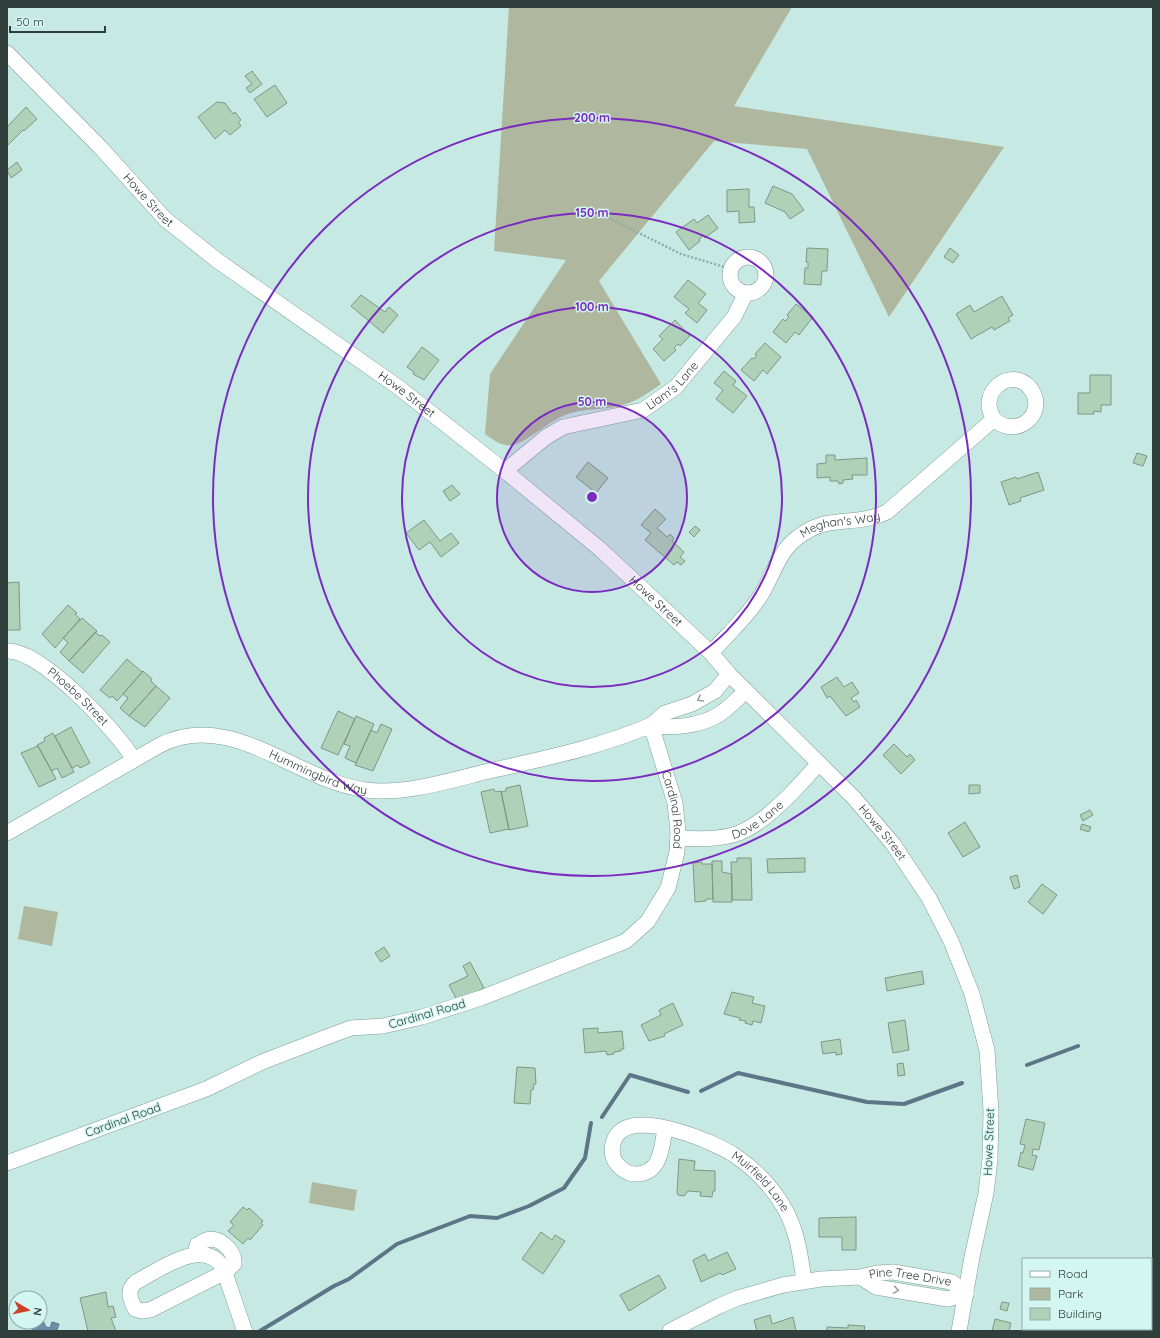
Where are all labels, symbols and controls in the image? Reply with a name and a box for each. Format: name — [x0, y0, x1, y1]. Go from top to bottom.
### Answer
scale bar — [10, 8, 105, 34]
text: 50 m — [16, 14, 44, 29]
text: 200 m — [574, 110, 610, 125]
street label: Howe Street — [120, 170, 177, 230]
text: 150 m — [575, 205, 609, 220]
text: 100 m — [575, 299, 609, 314]
street label: Liam's Lane — [643, 358, 701, 413]
street label: Howe Street — [376, 368, 439, 420]
text: 50 m — [578, 394, 606, 409]
centre of rings — [585, 490, 599, 504]
street label: Meghan's Way — [797, 507, 882, 541]
street label: Howe Street — [626, 572, 686, 630]
street label: Phoebe Street — [45, 664, 112, 729]
one-way arrow — [697, 695, 704, 702]
street label: Hummingbird Way — [267, 746, 368, 797]
street label: Cardinal Road — [659, 769, 686, 849]
street label: Dove Lane — [729, 797, 786, 842]
street label: Howe Street — [856, 801, 910, 863]
street label: Cardinal Road — [387, 995, 467, 1032]
street label: Cardinal Road — [83, 1099, 163, 1140]
street label: Howe Street — [980, 1108, 997, 1176]
street label: Muirfield Lane — [729, 1148, 793, 1214]
legend — [1022, 1258, 1152, 1330]
street label: Pine Tree Drive — [867, 1264, 953, 1289]
text: Road — [1058, 1266, 1088, 1281]
one-way arrow — [893, 1285, 899, 1294]
text: Park — [1058, 1286, 1083, 1301]
north arrow — [8, 1290, 48, 1330]
text: N — [30, 1306, 45, 1317]
text: Building — [1058, 1306, 1102, 1321]

